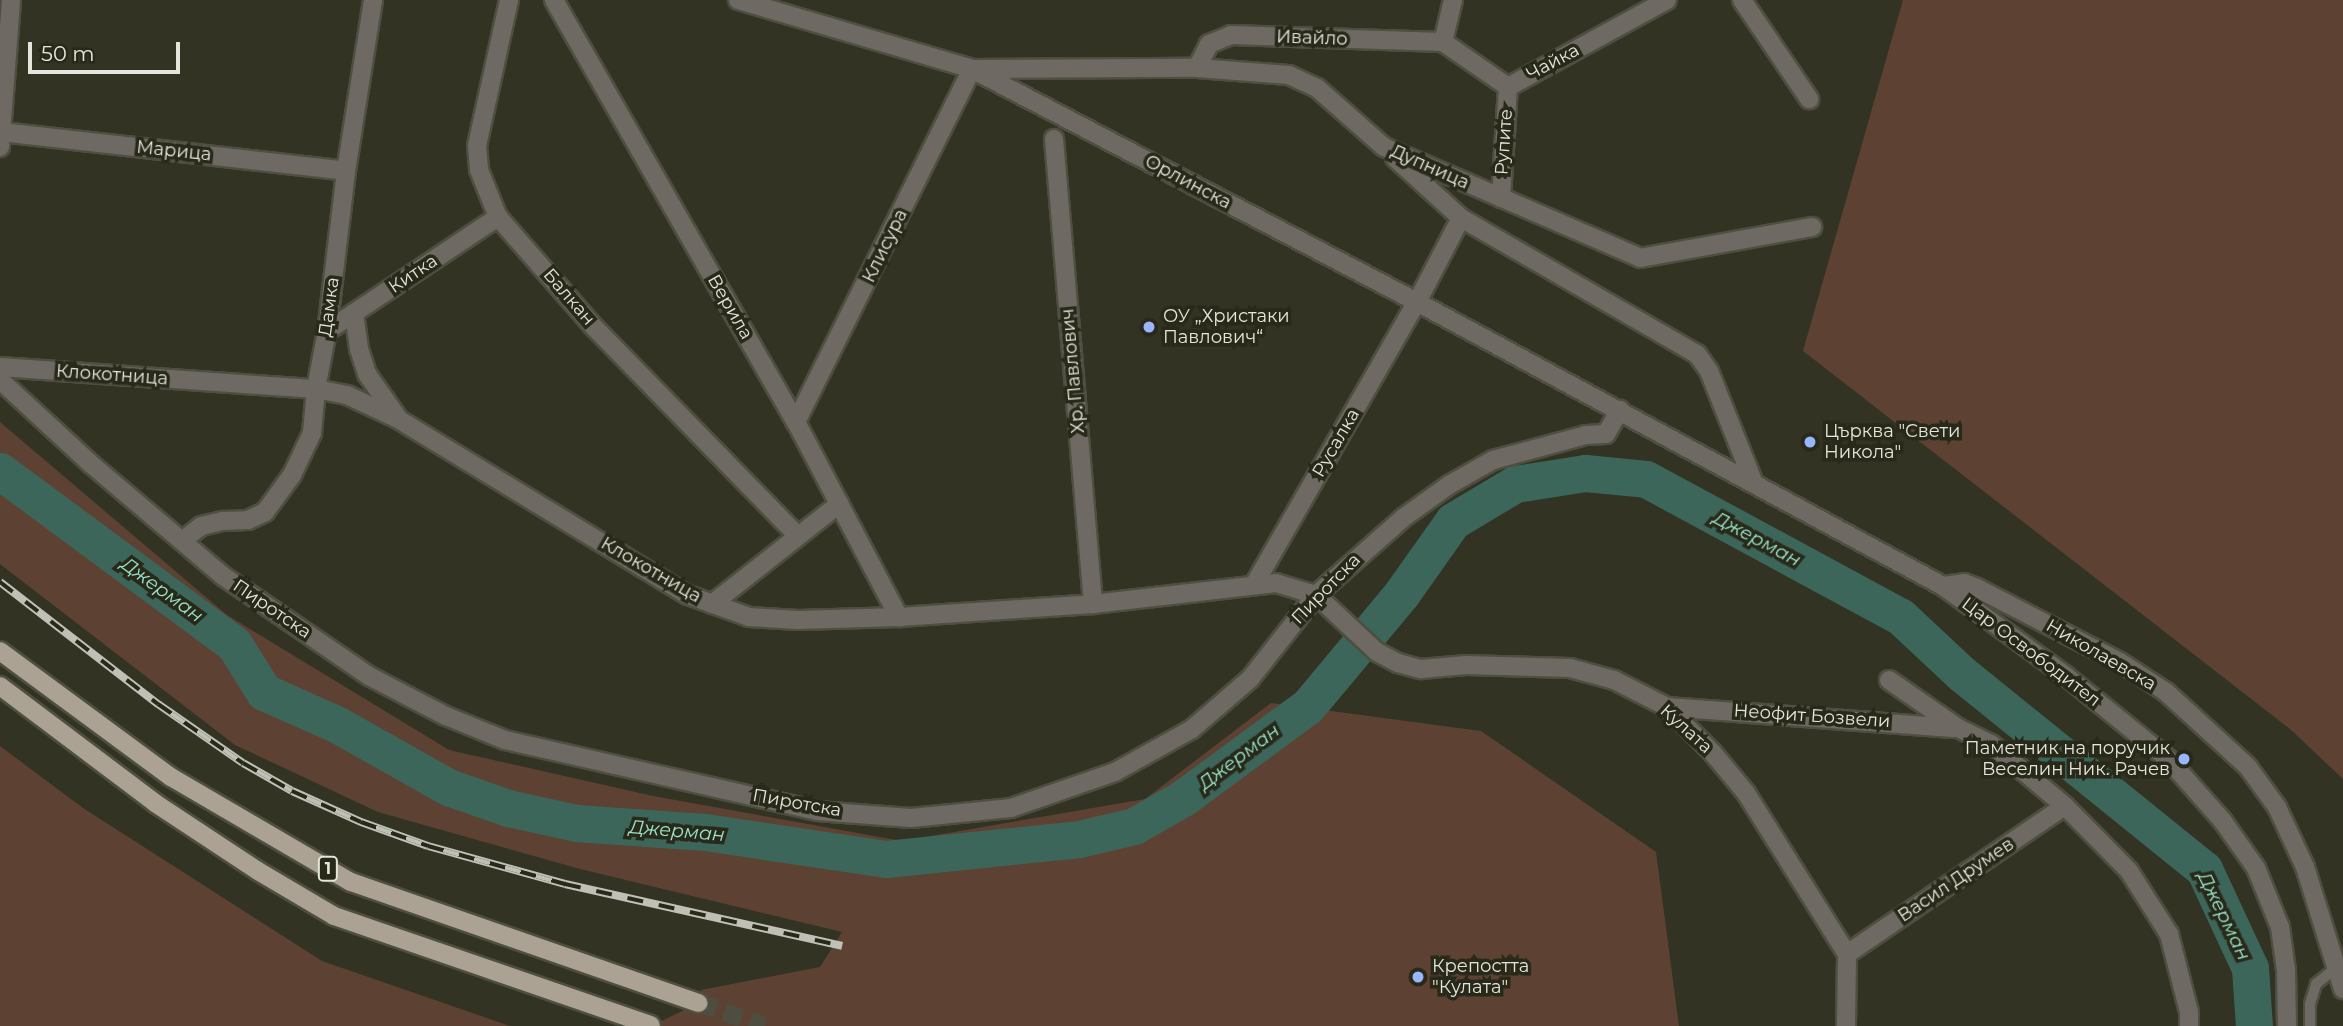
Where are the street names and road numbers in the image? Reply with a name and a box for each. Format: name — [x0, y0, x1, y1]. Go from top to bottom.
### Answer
street label: Ивайло — [1276, 26, 1348, 50]
street label: Чайка — [1523, 39, 1583, 85]
street label: Рупите — [1491, 108, 1517, 176]
street label: Марица — [135, 136, 213, 166]
street label: Дупница — [1388, 140, 1472, 194]
street label: Орлинска — [1141, 150, 1235, 214]
street label: Клисура — [858, 206, 912, 286]
street label: Китка — [385, 250, 441, 298]
street label: Балкан — [539, 264, 599, 330]
street label: Верила — [703, 271, 757, 343]
street label: Дамка — [314, 276, 344, 338]
street label: Хр. Павлович — [1057, 308, 1089, 434]
street label: Клокотница — [55, 360, 169, 390]
street label: Русалка — [1308, 405, 1364, 481]
street label: Клокотница — [597, 533, 705, 607]
street label: Пиротска — [1287, 549, 1365, 629]
street label: Пиротска — [229, 575, 315, 643]
street label: Цар Освободител — [1957, 593, 2105, 711]
street label: Николаевска — [2042, 615, 2160, 695]
street label: Кулата — [1655, 700, 1717, 758]
street label: Неофит Бозвели — [1733, 700, 1891, 732]
street label: Пиротска — [751, 785, 843, 821]
street label: Васил Друмев — [1894, 833, 2018, 927]
road number: 1 — [318, 856, 338, 882]

